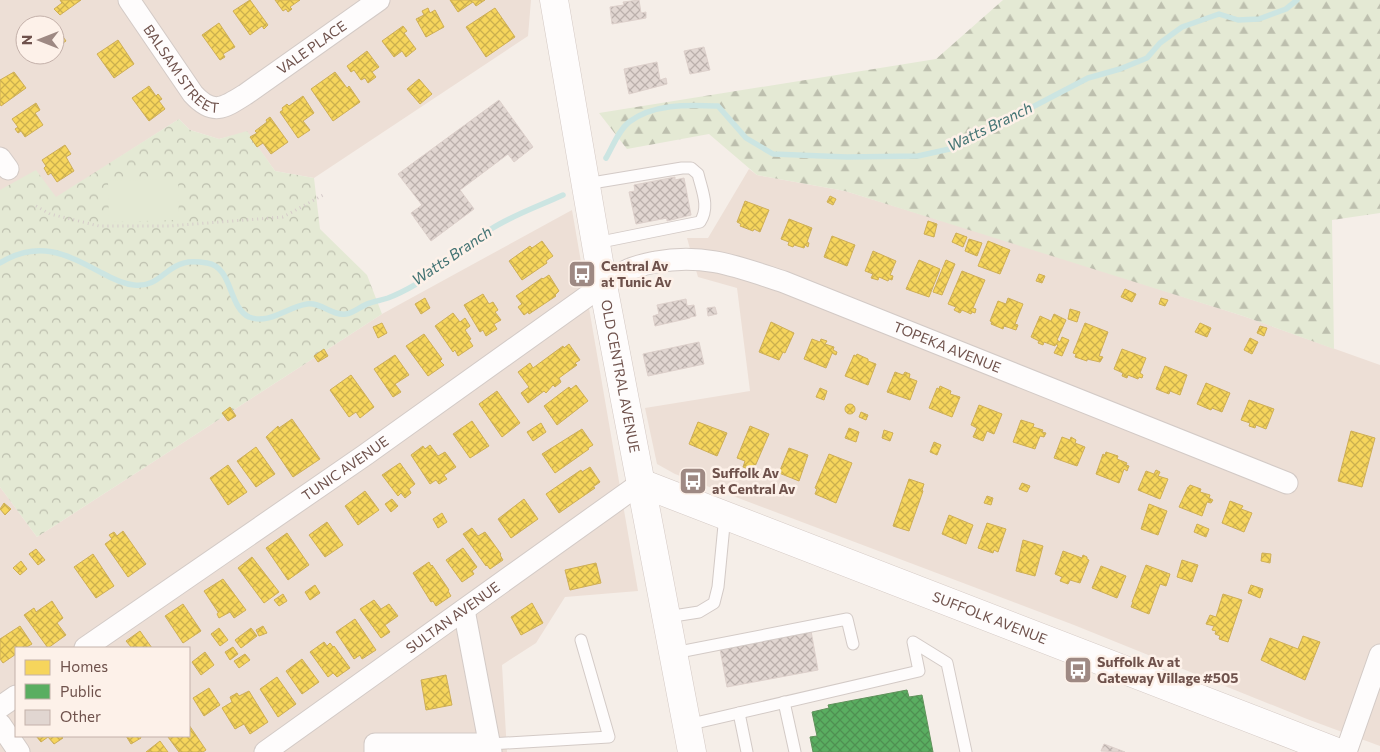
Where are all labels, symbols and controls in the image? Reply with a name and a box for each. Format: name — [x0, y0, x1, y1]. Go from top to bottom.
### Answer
north arrow — [15, 15, 65, 65]
street label: VALE PLACE — [273, 17, 349, 78]
street label: BALSAM STREET — [140, 21, 220, 116]
text: N — [18, 35, 35, 45]
water label: Watts Branch — [944, 98, 1035, 154]
water label: Watts Branch — [408, 222, 495, 288]
place label: Central Av at Tunic Av — [601, 257, 672, 290]
bus stop icon: Central Av at Tunic Av — [567, 259, 597, 289]
street label: OLD CENTRAL AVENUE — [598, 298, 644, 454]
street label: TOPEKA AVENUE — [891, 318, 1004, 376]
street label: TUNIC AVENUE — [298, 432, 391, 504]
place label: Suffolk Av at Central Av — [712, 464, 796, 497]
bus stop icon: Suffolk Av at Central Av — [678, 466, 708, 496]
street label: SULTAN AVENUE — [402, 578, 503, 657]
street label: SUFFOLK AVENUE — [930, 587, 1050, 647]
legend — [15, 647, 190, 737]
place label: Suffolk Av at Gateway Village #505 — [1097, 653, 1238, 686]
bus stop icon: Suffolk Av at Gateway Village #505 — [1063, 655, 1093, 685]
text: Homes — [60, 657, 108, 675]
text: Public — [60, 682, 102, 700]
text: Other — [60, 707, 101, 725]

